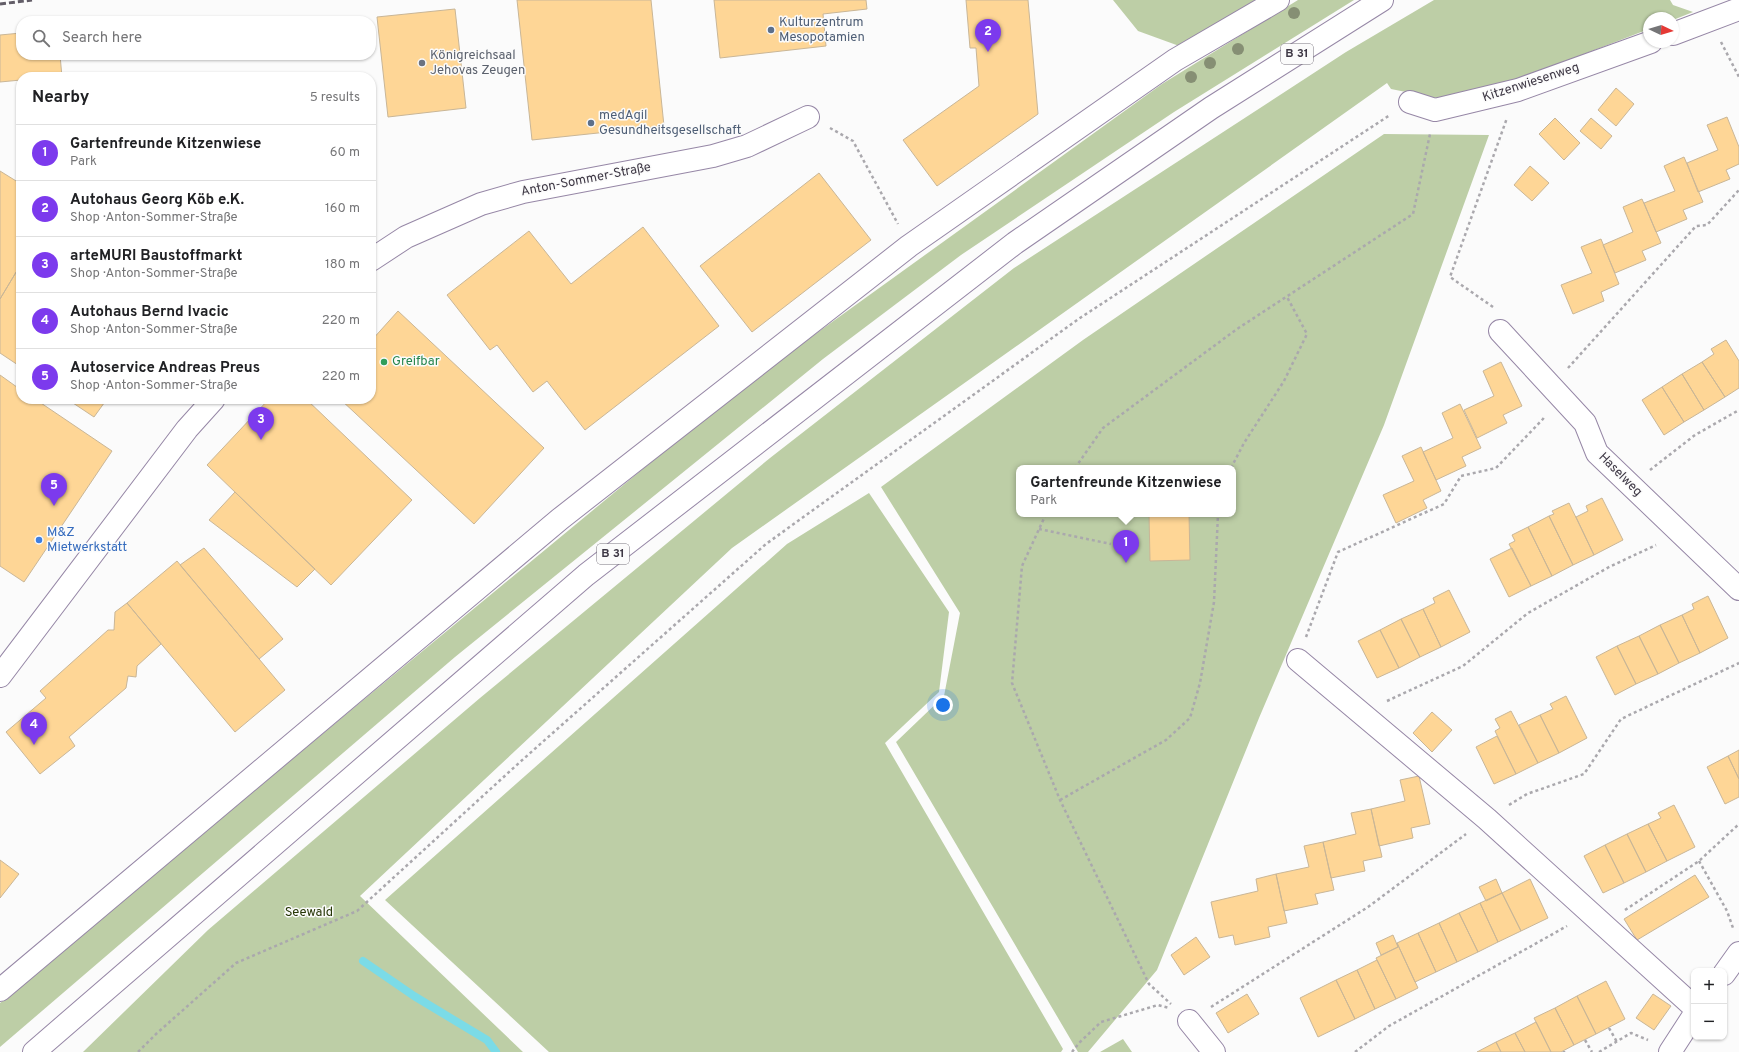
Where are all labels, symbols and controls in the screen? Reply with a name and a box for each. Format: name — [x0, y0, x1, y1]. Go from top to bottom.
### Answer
north arrow — [1643, 12, 1679, 48]
place label: Kulturzentrum Mesopotamien — [779, 15, 865, 46]
search box — [16, 16, 376, 60]
pin: 2 — [975, 19, 1001, 52]
marker: Kulturzentrum Mesopotamien — [766, 25, 776, 35]
icon: search — [30, 27, 52, 49]
text: Search here — [62, 29, 142, 48]
road number: B 31 — [1281, 44, 1313, 64]
place label: Königreichsaal Jehovas Zeugen — [430, 48, 525, 79]
marker: Königreichsaal Jehovas Zeugen — [417, 58, 427, 68]
street label: Kitzenwiesenweg — [1481, 60, 1581, 106]
text: Nearby — [32, 87, 89, 109]
text: 5 results — [310, 90, 360, 106]
place label: medAgil Gesundheitsgesellschaft — [599, 108, 742, 139]
marker: medAgil Gesundheitsgesellschaft — [586, 118, 596, 128]
text: Gartenfreunde Kitzenwiese — [70, 135, 261, 154]
text: 1 — [42, 145, 48, 161]
text: 60 m — [330, 145, 360, 161]
text: Park — [70, 154, 97, 170]
street label: Anton-Sommer-Straße — [520, 160, 652, 200]
text: Autohaus Georg Köb e.K. — [70, 191, 244, 210]
text: 2 — [41, 201, 49, 217]
text: 160 m — [325, 201, 360, 217]
text: Shop · Anton-Sommer-Straße — [70, 210, 238, 226]
text: arteMURI Baustoffmarkt — [70, 247, 242, 266]
text: 3 — [41, 257, 49, 273]
text: 180 m — [325, 257, 360, 273]
text: Shop · Anton-Sommer-Straße — [70, 266, 238, 282]
text: Autohaus Bernd Ivacic — [70, 303, 229, 322]
text: 4 — [41, 313, 49, 329]
text: 220 m — [322, 313, 360, 329]
text: Shop · Anton-Sommer-Straße — [70, 322, 238, 338]
place label: Greifbar — [392, 354, 440, 370]
marker: Greifbar — [379, 357, 389, 367]
text: Autoservice Andreas Preus — [70, 359, 260, 378]
text: 5 — [41, 369, 49, 385]
text: 220 m — [322, 369, 360, 385]
text: Shop · Anton-Sommer-Straße — [70, 378, 238, 394]
pin: 3 — [248, 407, 274, 440]
street label: Haselweg — [1595, 450, 1645, 500]
popup — [1016, 465, 1236, 517]
pin: 5 — [41, 473, 67, 506]
text: Gartenfreunde Kitzenwiese — [1030, 474, 1222, 493]
text: Park — [1030, 493, 1057, 509]
place label: M&Z Mietwerkstatt — [47, 525, 127, 556]
pin: 1 — [1113, 530, 1139, 563]
marker: M&Z Mietwerkstatt — [34, 535, 44, 545]
road number: B 31 — [597, 544, 629, 564]
your location — [933, 695, 953, 715]
pin: 4 — [21, 712, 47, 745]
park label: Seewald — [285, 905, 333, 921]
map controls — [1691, 968, 1727, 1040]
button: + — [1691, 968, 1727, 1004]
button: − — [1691, 1004, 1727, 1040]

